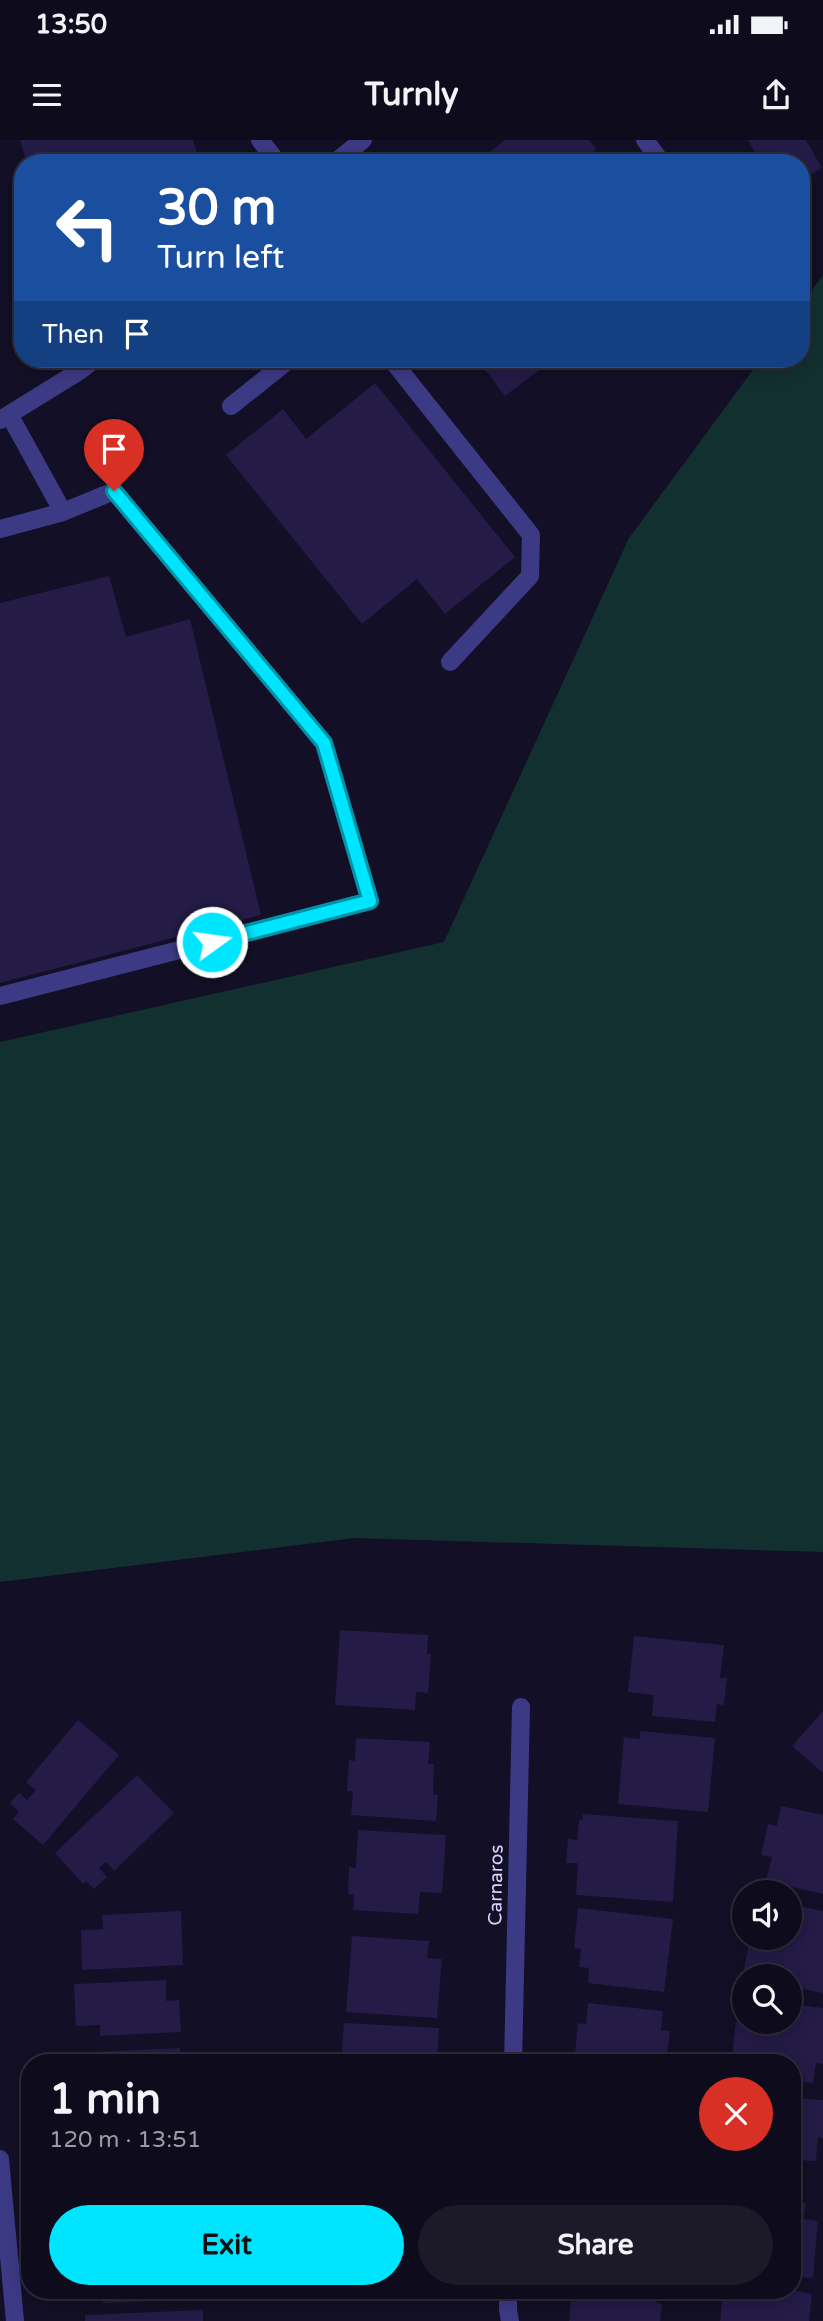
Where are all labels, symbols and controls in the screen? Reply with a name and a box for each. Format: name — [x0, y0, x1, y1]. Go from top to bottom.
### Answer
text: 13:50 — [35, 9, 107, 40]
icon: menu — [28, 76, 66, 114]
text: Turnly — [365, 76, 458, 114]
icon: share — [757, 76, 795, 114]
text: 30 m — [157, 179, 276, 238]
icon: left — [42, 182, 133, 273]
text: Turn left — [157, 239, 284, 277]
icon: arrive — [118, 315, 156, 353]
text: Then — [42, 319, 104, 350]
pin — [84, 419, 144, 491]
icon: arrive — [95, 430, 133, 468]
position arrow — [175, 905, 249, 979]
street label: Carnaros — [484, 1844, 508, 1926]
map controls — [732, 1880, 802, 2034]
button: sound — [732, 1880, 802, 1950]
button: search — [732, 1964, 802, 2034]
text: 1 min — [49, 2074, 161, 2125]
button: close — [699, 2077, 773, 2151]
text: 120 m · 13:51 — [49, 2126, 201, 2154]
button: Exit — [49, 2205, 404, 2285]
button: Share — [418, 2205, 773, 2285]

